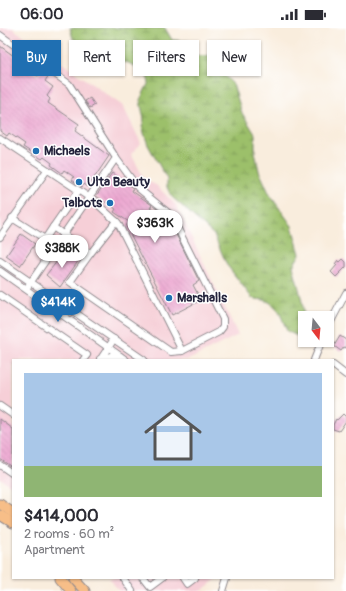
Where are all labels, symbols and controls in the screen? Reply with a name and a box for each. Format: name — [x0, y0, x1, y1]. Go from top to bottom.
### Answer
text: 06:00 — [20, 5, 63, 24]
chip: Buy — [12, 40, 61, 76]
chip: Rent — [69, 40, 125, 76]
chip: Filters — [133, 40, 199, 76]
chip: New — [207, 40, 261, 76]
place label: Michaels — [44, 143, 90, 159]
marker: Michaels — [31, 146, 41, 156]
place label: Ulta Beauty — [87, 174, 150, 190]
marker: Ulta Beauty — [74, 177, 84, 187]
place label: Talbots — [61, 195, 102, 211]
marker: Talbots — [105, 198, 115, 208]
pin: $363K — [127, 210, 183, 244]
text: $363K — [137, 215, 173, 231]
pin: $388K — [34, 235, 90, 269]
text: $388K — [44, 240, 80, 256]
pin: $414K — [30, 289, 86, 323]
place label: Marshalls — [177, 290, 227, 306]
marker: Marshalls — [164, 293, 174, 303]
text: $414K — [40, 294, 76, 310]
north arrow — [298, 311, 334, 347]
map controls — [298, 311, 334, 347]
icon: home — [137, 399, 209, 471]
text: $414,000 — [24, 505, 99, 526]
text: 2 rooms · 60 m² — [24, 526, 114, 542]
text: Apartment — [24, 542, 85, 558]

